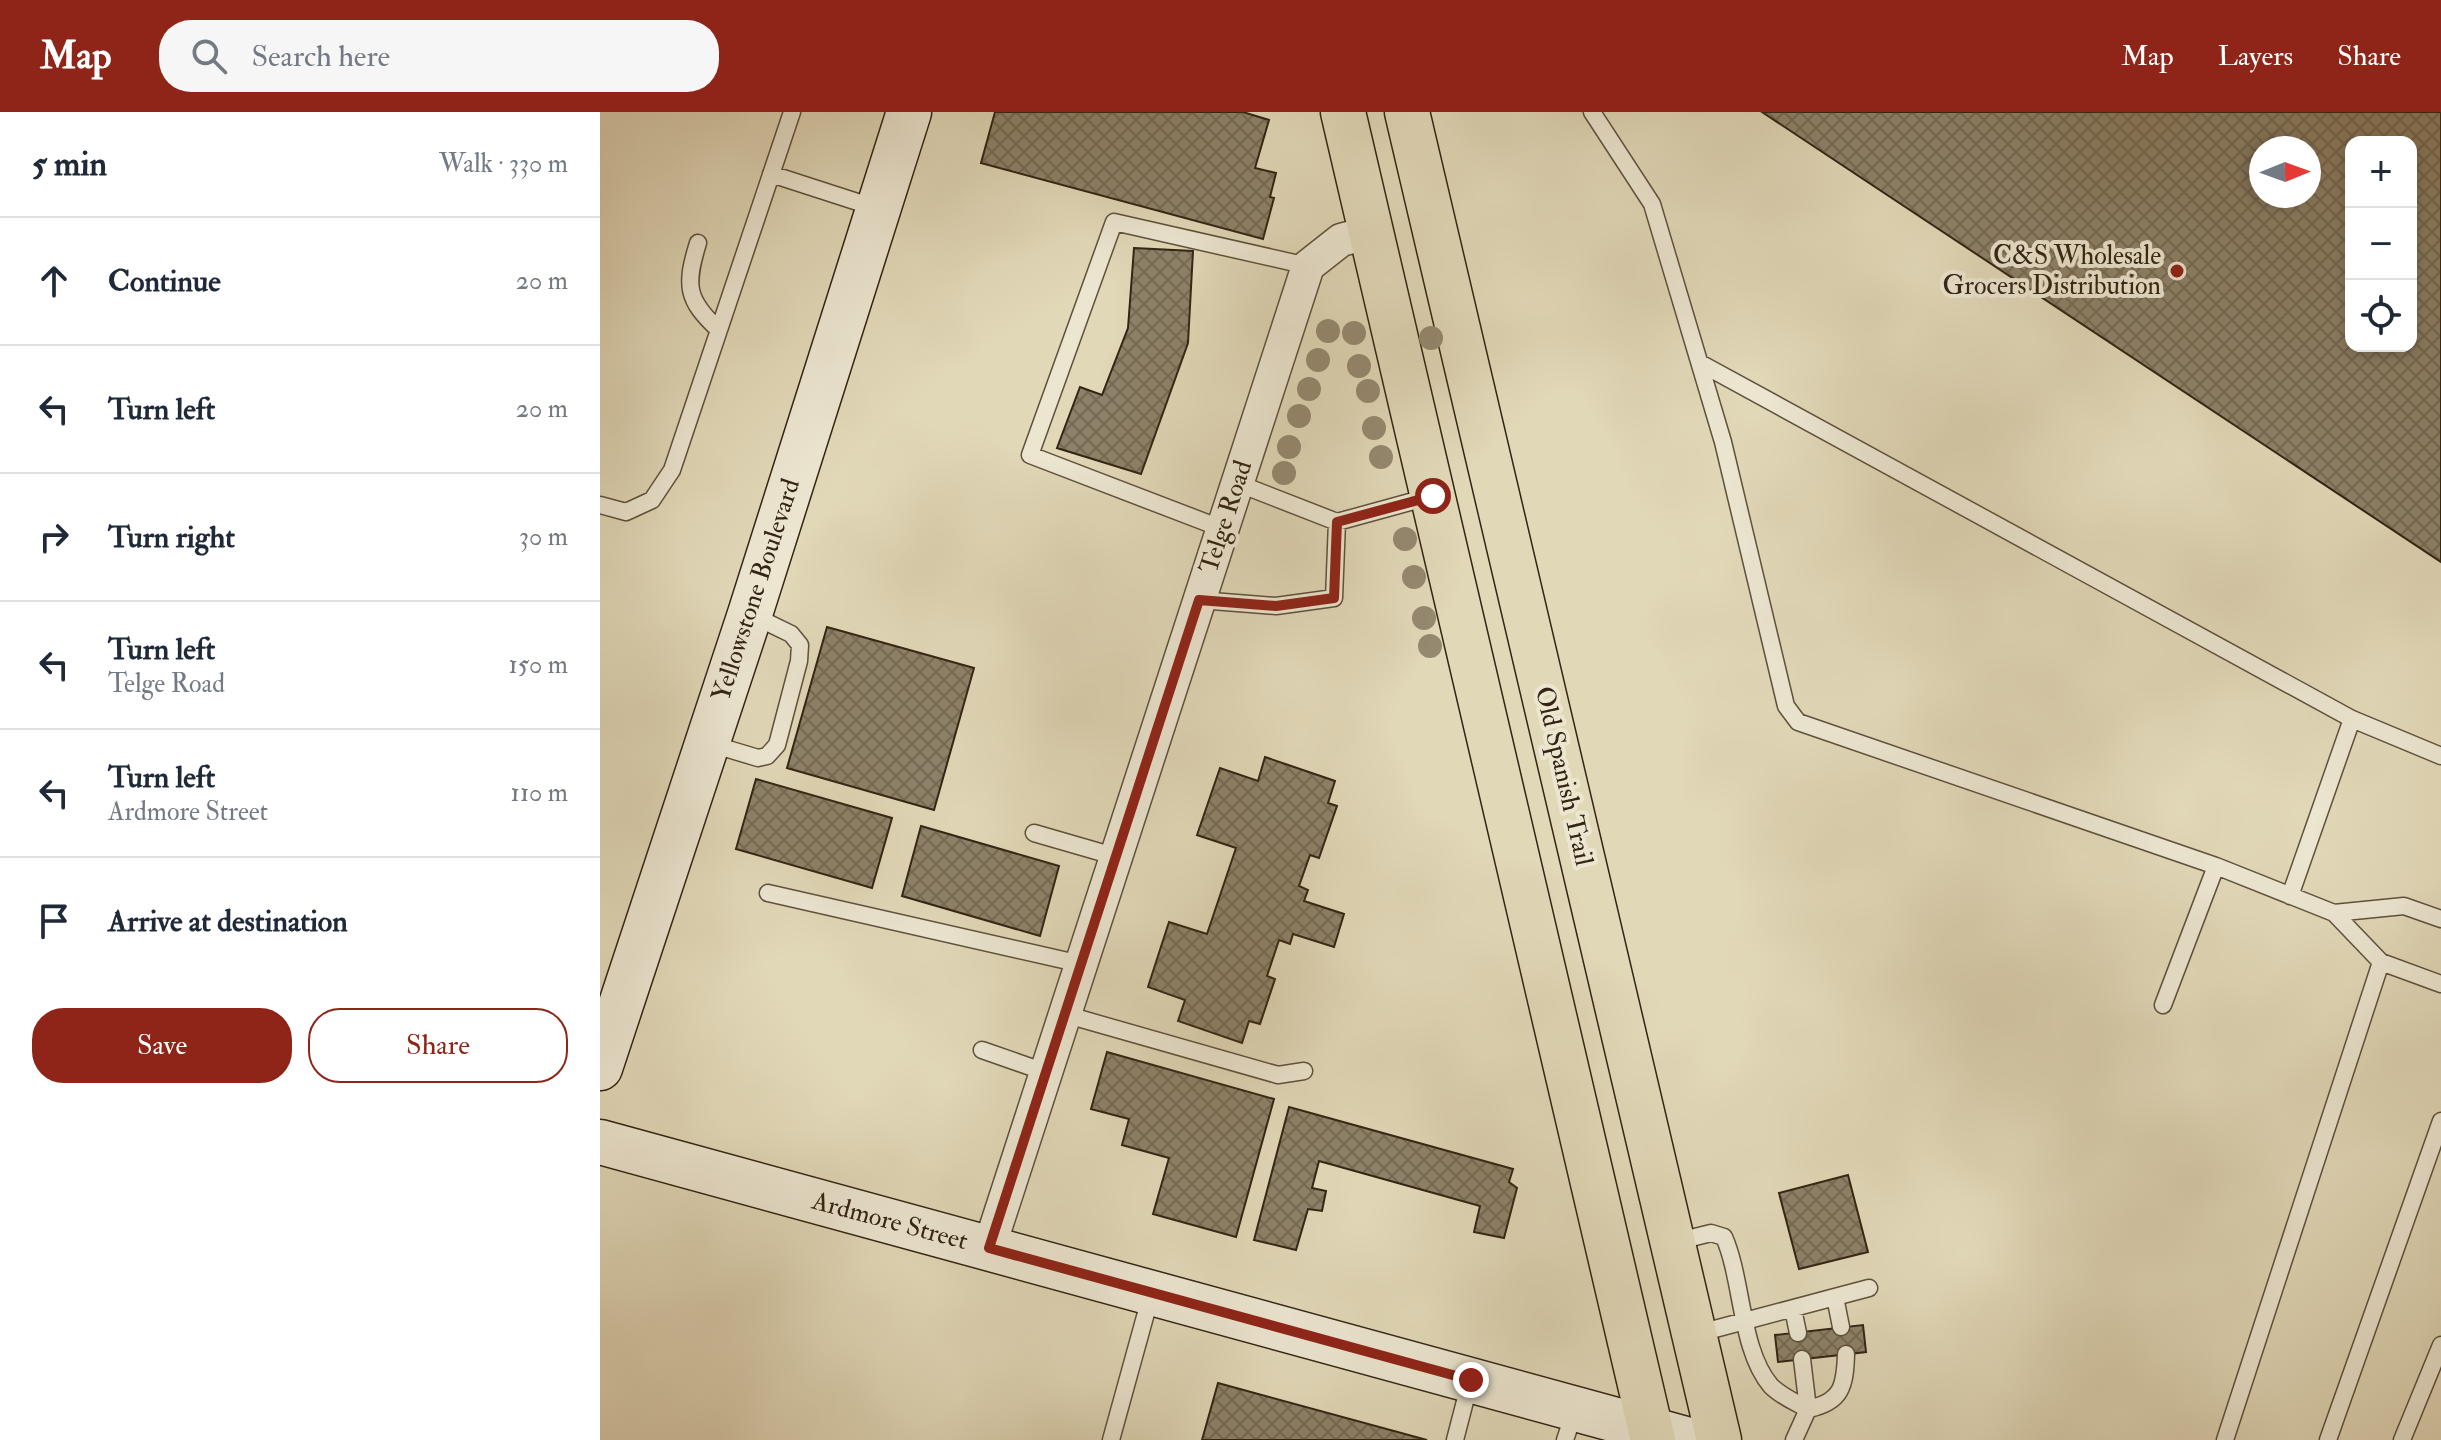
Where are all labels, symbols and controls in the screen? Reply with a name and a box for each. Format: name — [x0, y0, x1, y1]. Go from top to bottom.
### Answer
search box — [159, 20, 719, 92]
text: Map — [40, 32, 111, 80]
icon: search — [187, 34, 231, 78]
text: Search here — [251, 38, 390, 75]
text: Map — [2121, 39, 2174, 74]
text: Layers — [2218, 39, 2293, 74]
text: Share — [2337, 39, 2401, 74]
north arrow — [2249, 136, 2321, 208]
map controls — [2345, 136, 2417, 352]
button: + — [2345, 136, 2417, 208]
text: 5 min — [32, 143, 107, 186]
text: Walk · 330 m — [439, 148, 568, 180]
button: − — [2345, 208, 2417, 280]
place label: C&S Wholesale Grocers Distribution — [1943, 240, 2161, 302]
icon: ahead — [32, 259, 76, 303]
marker: C&S Wholesale Grocers Distribution — [2168, 262, 2186, 280]
text: Continue — [108, 263, 221, 300]
text: 20 m — [516, 265, 568, 297]
button: locate — [2345, 280, 2417, 352]
icon: left — [32, 387, 76, 431]
text: Turn left — [108, 391, 215, 428]
text: 20 m — [516, 393, 568, 425]
street label: Telge Road — [1193, 456, 1259, 578]
street label: Yellowstone Boulevard — [705, 475, 807, 705]
route start — [1415, 478, 1451, 514]
icon: right — [32, 515, 76, 559]
text: Turn right — [108, 519, 235, 556]
text: 30 m — [519, 521, 568, 553]
text: Turn left — [108, 631, 215, 668]
icon: left — [32, 643, 76, 687]
text: 150 m — [509, 649, 568, 681]
text: Telge Road — [108, 668, 225, 700]
street label: Old Spanish Trail — [1527, 683, 1600, 869]
text: Turn left — [108, 759, 215, 796]
icon: left — [32, 771, 76, 815]
text: 110 m — [511, 777, 568, 809]
text: Ardmore Street — [108, 796, 268, 828]
icon: arrive — [32, 899, 76, 943]
text: Arrive at destination — [108, 903, 348, 940]
button: Save — [32, 1008, 292, 1083]
button: Share — [308, 1008, 568, 1083]
street label: Ardmore Street — [808, 1185, 971, 1257]
route end — [1453, 1362, 1489, 1398]

